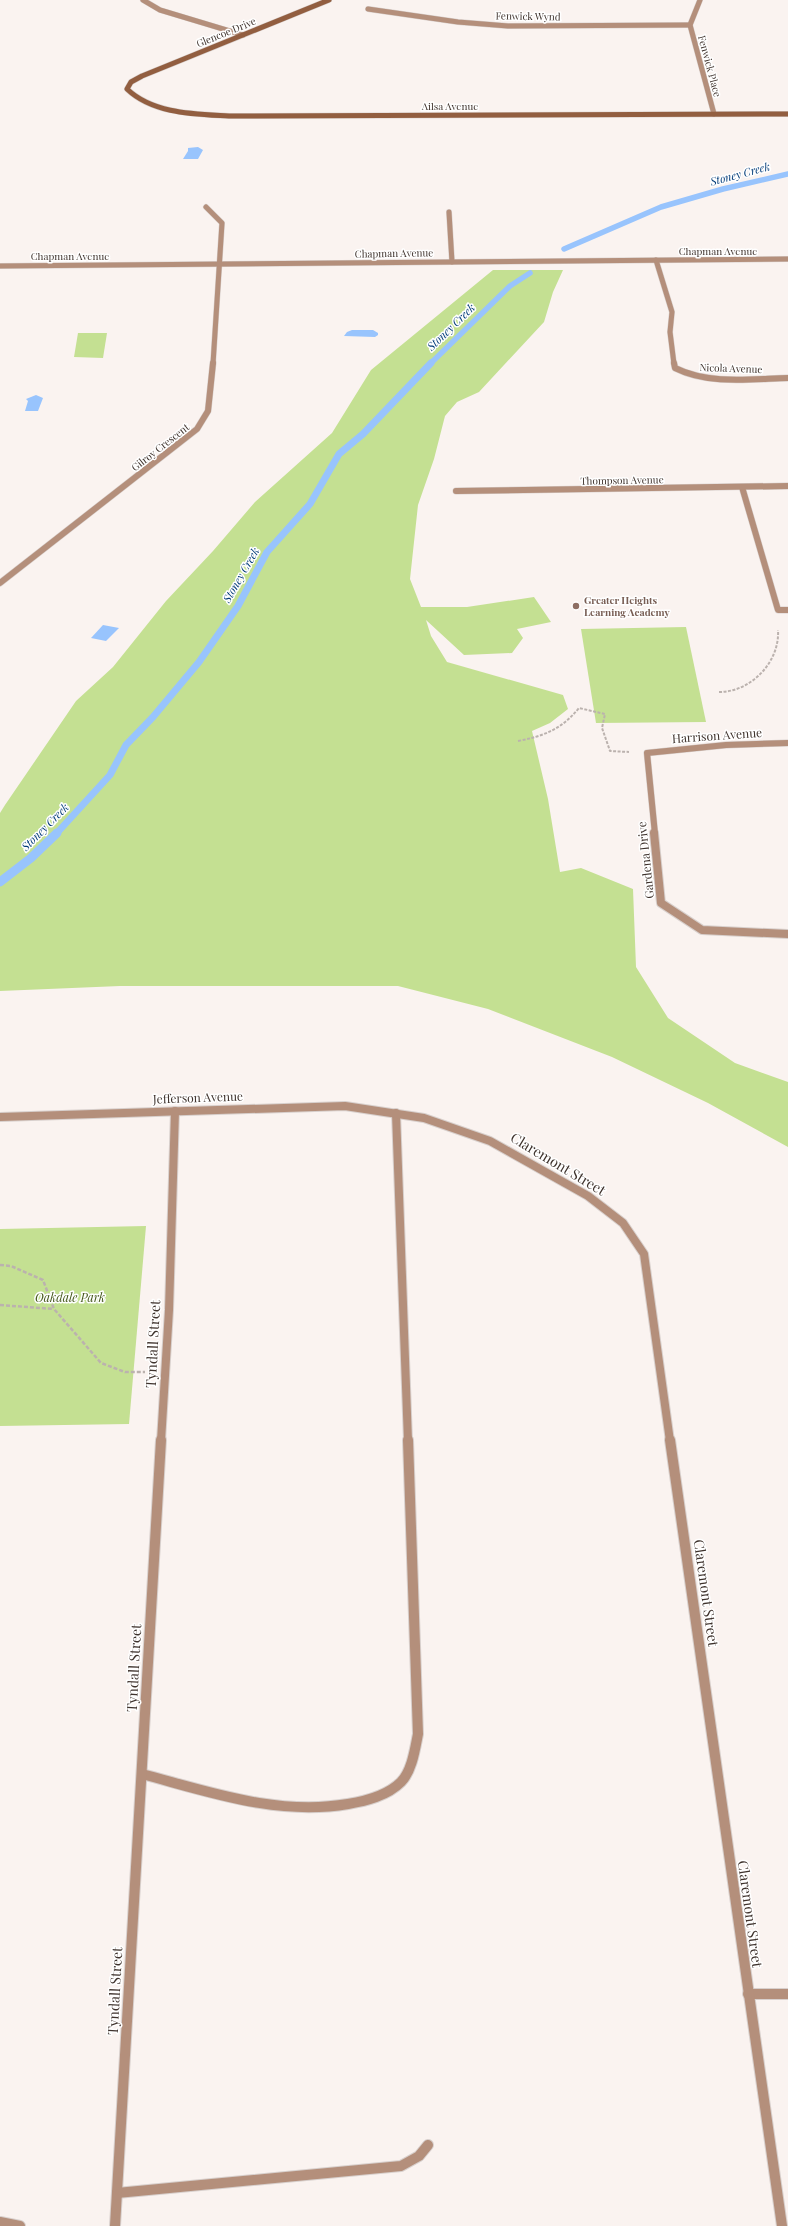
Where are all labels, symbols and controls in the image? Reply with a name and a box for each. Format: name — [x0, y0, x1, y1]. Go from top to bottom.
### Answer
street label: Fenwick Wynd — [495, 8, 561, 24]
street label: Glencoe Drive — [194, 14, 258, 50]
street label: Fenwick Place — [695, 34, 725, 98]
street label: Ailsa Avenue — [421, 99, 478, 113]
water label: Stoney Creek — [707, 158, 772, 189]
street label: Chapman Avenue — [679, 244, 757, 258]
street label: Chapman Avenue — [355, 245, 433, 261]
street label: Chapman Avenue — [31, 249, 109, 263]
water label: Stoney Creek — [423, 300, 478, 354]
street label: Nicola Avenue — [699, 360, 763, 376]
street label: Gilroy Crescent — [128, 420, 192, 474]
street label: Thompson Avenue — [580, 472, 664, 488]
water label: Stoney Creek — [218, 544, 263, 606]
place label: Greater Heights Learning Academy — [584, 593, 671, 619]
marker: Greater Heights Learning Academy — [571, 601, 581, 611]
street label: Harrison Avenue — [671, 724, 763, 746]
water label: Stoney Creek — [17, 799, 72, 854]
street label: Gardena Drive — [633, 821, 657, 900]
street label: Jefferson Avenue — [152, 1087, 243, 1107]
street label: Claremont Street — [507, 1128, 610, 1200]
park label: Oakdale Park — [35, 1289, 105, 1305]
street label: Tyndall Street — [141, 1298, 164, 1389]
street label: Claremont Street — [690, 1538, 724, 1649]
street label: Tyndall Street — [122, 1622, 145, 1713]
street label: Claremont Street — [734, 1859, 768, 1970]
street label: Tyndall Street — [103, 1945, 126, 2036]

